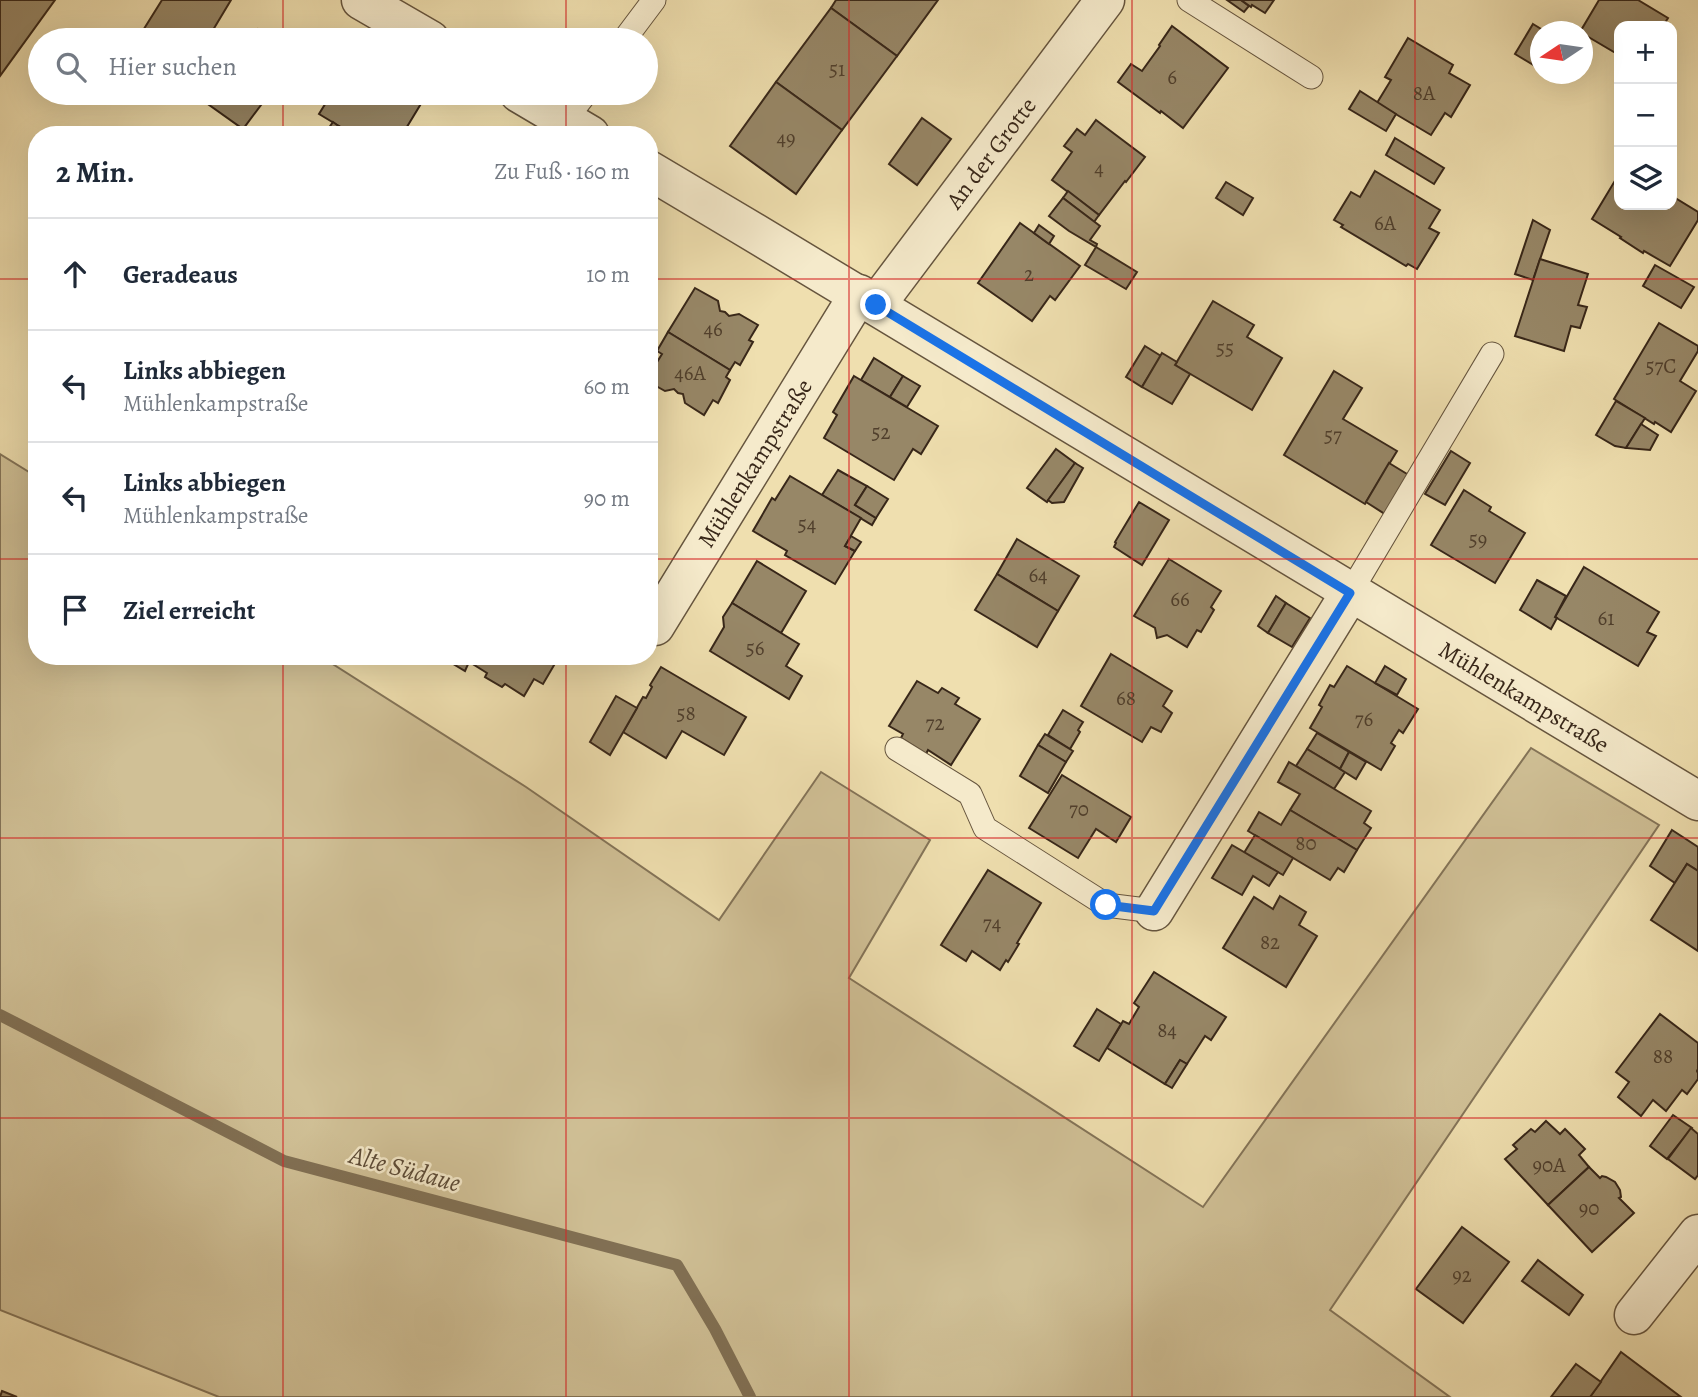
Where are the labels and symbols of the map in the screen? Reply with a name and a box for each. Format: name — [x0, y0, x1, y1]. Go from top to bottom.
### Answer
north arrow — [1530, 21, 1593, 84]
house number: 51 — [829, 55, 845, 83]
house number: 6 — [1167, 63, 1177, 91]
house number: 8A — [1413, 79, 1436, 107]
street label: An der Grotte — [938, 91, 1044, 216]
house number: 49 — [776, 124, 796, 152]
house number: 4 — [1094, 154, 1104, 182]
house number: 6A — [1374, 209, 1397, 237]
house number: 2 — [1024, 260, 1034, 288]
route end — [860, 289, 891, 320]
house number: 46 — [703, 315, 723, 343]
house number: 55 — [1216, 334, 1234, 362]
house number: 57C — [1646, 352, 1677, 380]
house number: 46A — [674, 359, 706, 387]
street label: Mühlenkampstraße — [690, 373, 820, 553]
house number: 52 — [871, 418, 891, 446]
house number: 57 — [1324, 421, 1342, 449]
house number: 54 — [798, 510, 816, 538]
house number: 59 — [1469, 525, 1487, 553]
house number: 64 — [1028, 561, 1048, 589]
house number: 66 — [1170, 585, 1190, 613]
house number: 61 — [1598, 604, 1614, 632]
street label: Mühlenkampstraße — [1433, 633, 1615, 761]
house number: 56 — [746, 634, 765, 662]
house number: 68 — [1116, 684, 1136, 712]
house number: 58 — [676, 699, 696, 727]
house number: 76 — [1355, 705, 1374, 733]
house number: 72 — [926, 709, 944, 737]
house number: 70 — [1069, 795, 1089, 823]
house number: 80 — [1295, 829, 1317, 857]
route start — [1090, 889, 1121, 920]
house number: 74 — [983, 909, 1001, 937]
house number: 82 — [1260, 928, 1280, 956]
house number: 84 — [1157, 1016, 1177, 1044]
house number: 88 — [1653, 1042, 1673, 1070]
water label: Alte Südaue — [344, 1137, 464, 1201]
house number: 90A — [1532, 1151, 1566, 1179]
house number: 90 — [1579, 1194, 1599, 1222]
house number: 92 — [1452, 1261, 1472, 1289]

